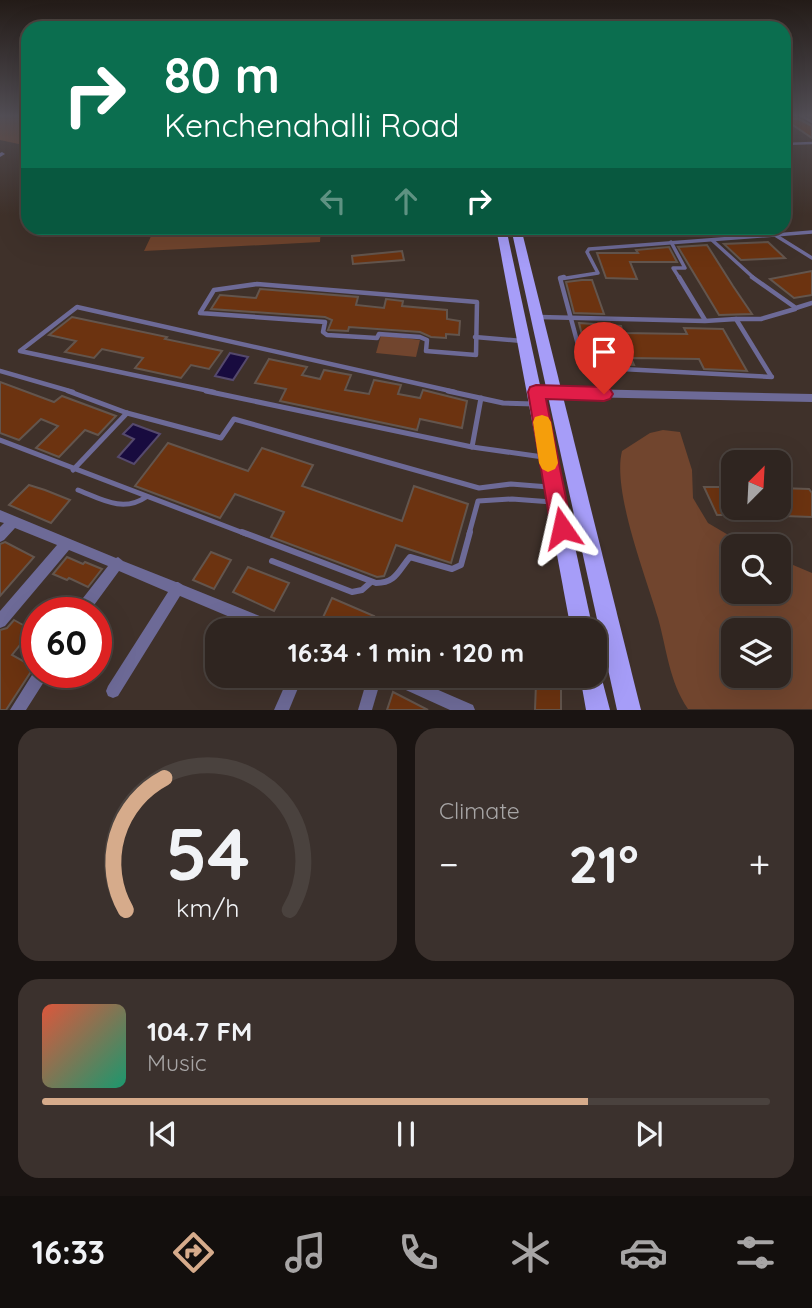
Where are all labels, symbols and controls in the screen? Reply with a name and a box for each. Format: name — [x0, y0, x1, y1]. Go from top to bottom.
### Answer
text: 80 m — [164, 44, 280, 105]
icon: right — [49, 49, 140, 140]
text: Kenchenahalli Road — [164, 105, 460, 145]
icon: left — [314, 182, 352, 220]
icon: ahead — [387, 182, 425, 220]
icon: right — [460, 182, 498, 220]
pin — [574, 322, 634, 394]
icon: arrive — [585, 333, 623, 371]
north arrow — [721, 450, 791, 520]
map controls — [721, 450, 791, 688]
position arrow — [525, 491, 599, 565]
button: search — [721, 534, 791, 604]
speed limit sign: 60 — [21, 597, 112, 688]
button: layers — [721, 618, 791, 688]
text: 16:34 · 1 min · 120 m — [288, 636, 524, 669]
text: Climate — [439, 796, 520, 825]
text: 54 — [165, 808, 250, 899]
text: 21° — [569, 831, 639, 896]
text: − — [439, 840, 459, 888]
text: + — [749, 840, 770, 888]
text: km/h — [176, 892, 239, 923]
text: 104.7 FM — [147, 1015, 252, 1048]
text: Music — [147, 1048, 207, 1077]
icon: previous — [144, 1115, 182, 1153]
icon: pause — [387, 1115, 425, 1153]
icon: next — [630, 1115, 668, 1153]
icon: directions — [169, 1228, 218, 1277]
icon: music — [281, 1228, 330, 1277]
icon: phone — [394, 1228, 443, 1277]
icon: climate — [506, 1228, 555, 1277]
icon: car — [619, 1228, 668, 1277]
icon: filters — [731, 1228, 780, 1277]
text: 16:33 — [32, 1232, 105, 1272]

